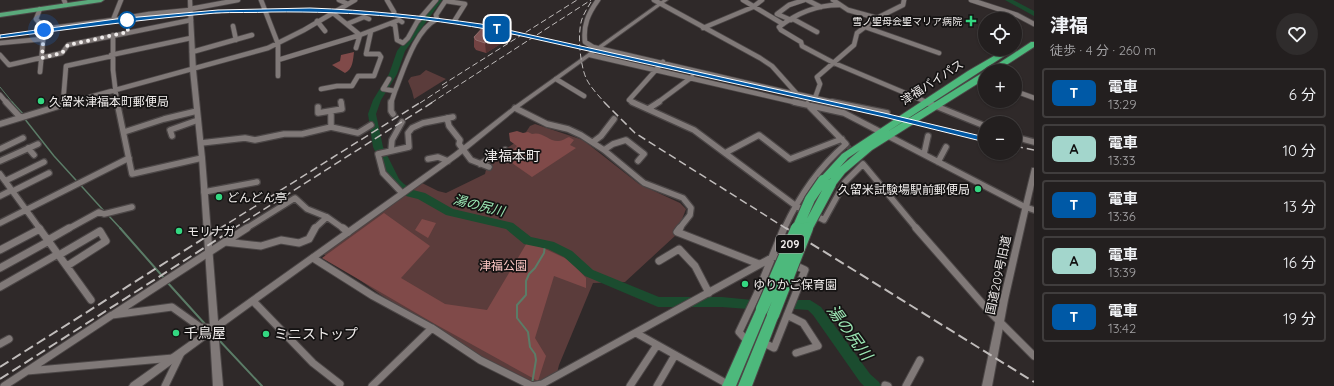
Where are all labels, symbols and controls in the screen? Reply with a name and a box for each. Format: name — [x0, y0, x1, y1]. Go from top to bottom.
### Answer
unlabelled marker — [118, 11, 136, 29]
map controls — [978, 12, 1022, 160]
button: locate — [978, 12, 1022, 56]
text: 津福 — [1050, 13, 1088, 37]
button: heart — [1276, 13, 1318, 55]
place label: 雪ノ聖母会聖マリア病院 — [852, 15, 962, 28]
marker: 雪ノ聖母会聖マリア病院 — [965, 15, 977, 27]
line badge: T — [484, 16, 510, 42]
your location — [34, 20, 54, 40]
text: T — [493, 20, 501, 38]
text: 徒歩 · 4 分 · 260 m — [1050, 42, 1156, 58]
street label: 津福バイパス — [898, 56, 966, 108]
button: + — [978, 64, 1022, 108]
text: 電車 — [1108, 77, 1138, 96]
text: T — [1070, 84, 1078, 102]
text: 6 分 — [1289, 85, 1316, 104]
place label: 久留米津福本町郵便局 — [49, 94, 169, 109]
marker: 久留米津福本町郵便局 — [36, 96, 46, 106]
text: 13:29 — [1108, 96, 1137, 112]
button: − — [978, 116, 1022, 160]
text: 電車 — [1108, 133, 1138, 152]
text: A — [1070, 140, 1078, 158]
text: 10 分 — [1282, 141, 1316, 160]
district label: 津福本町 — [484, 147, 540, 165]
text: 13:33 — [1108, 152, 1136, 168]
place label: 久留米試験場駅前郵便局 — [838, 182, 970, 197]
marker: 久留米試験場駅前郵便局 — [973, 184, 983, 194]
text: 電車 — [1108, 189, 1138, 208]
place label: どんどん亭 — [227, 190, 287, 205]
water label: 湯の尻川 — [452, 191, 508, 220]
marker: どんどん亭 — [214, 192, 224, 202]
text: T — [1070, 196, 1078, 214]
text: 13 分 — [1283, 197, 1316, 216]
text: 13:36 — [1108, 208, 1136, 224]
place label: モリナガ — [187, 224, 235, 239]
marker: モリナガ — [174, 226, 184, 236]
street label: 国道209号旧道 — [982, 234, 1014, 316]
road number: 209 — [776, 235, 804, 253]
text: 電車 — [1108, 245, 1138, 264]
text: A — [1070, 252, 1078, 270]
text: 16 分 — [1283, 253, 1316, 272]
park label: 津福公園 — [479, 258, 527, 273]
text: 13:39 — [1108, 264, 1136, 280]
place label: ゆりかご保育園 — [753, 277, 837, 292]
marker: ゆりかご保育園 — [740, 279, 750, 289]
water label: 湯の尻川 — [823, 300, 878, 365]
text: 電車 — [1108, 301, 1138, 320]
text: T — [1070, 308, 1078, 326]
text: 19 分 — [1283, 309, 1316, 328]
text: 13:42 — [1108, 320, 1136, 336]
place label: 千鳥屋 — [184, 324, 226, 342]
place label: ミニストップ — [274, 325, 358, 343]
marker: 千鳥屋 — [171, 328, 181, 338]
marker: ミニストップ — [261, 329, 271, 339]

